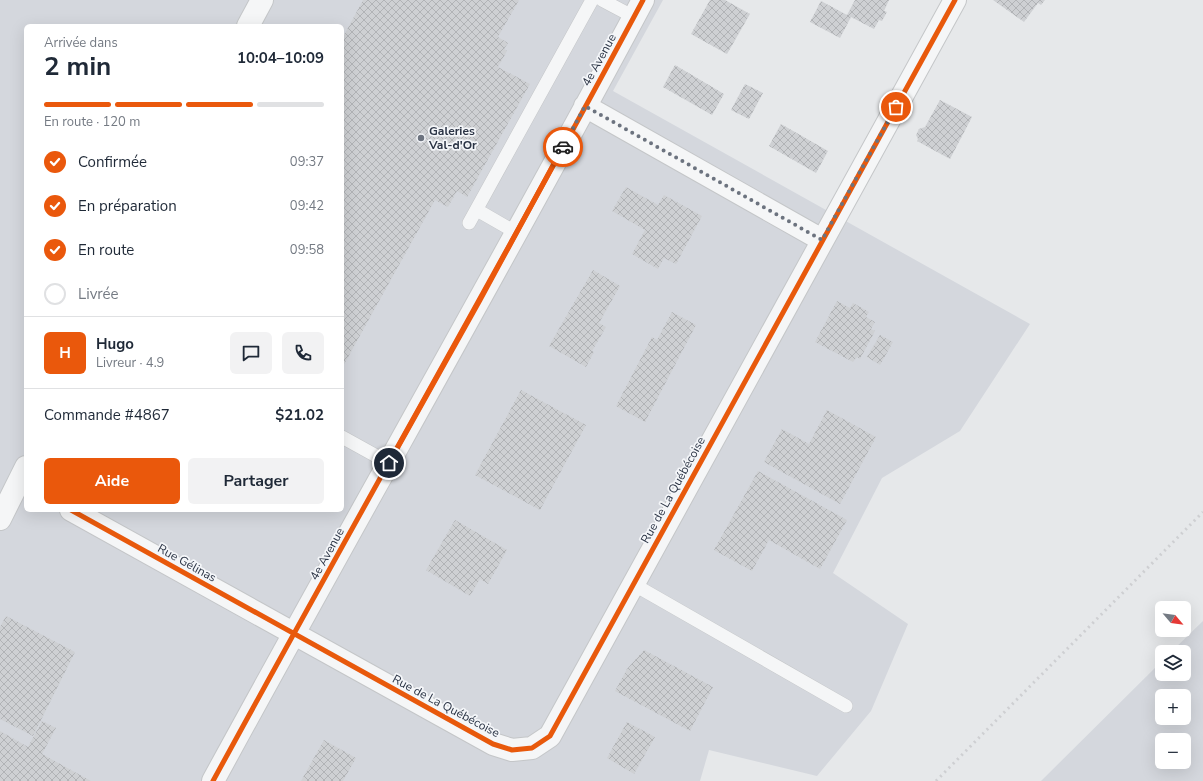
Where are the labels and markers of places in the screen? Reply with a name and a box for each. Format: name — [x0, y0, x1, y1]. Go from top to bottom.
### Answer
pin — [879, 90, 913, 124]
place label: Galeries Val-d'Or — [428, 123, 477, 153]
marker: Galeries Val-d'Or — [416, 133, 426, 143]
pin — [372, 446, 406, 480]

